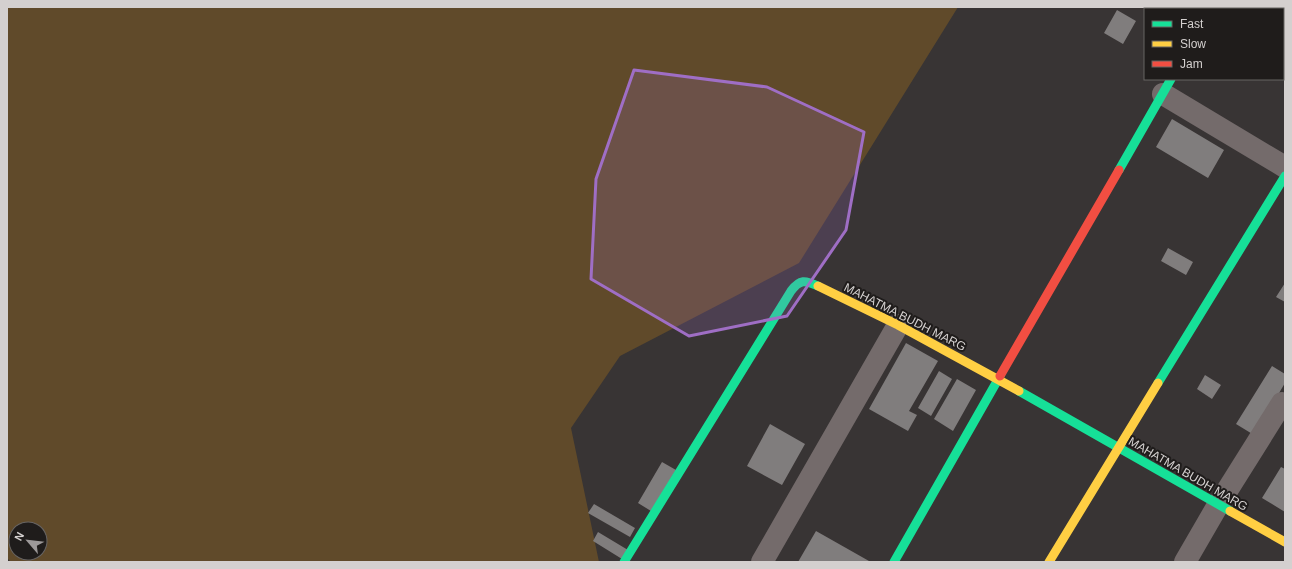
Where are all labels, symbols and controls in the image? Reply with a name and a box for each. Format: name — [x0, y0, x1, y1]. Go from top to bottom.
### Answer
legend — [1144, 8, 1284, 80]
text: Fast — [1180, 17, 1204, 31]
text: Slow — [1180, 37, 1206, 51]
text: Jam — [1180, 57, 1203, 71]
street label: MAHATMA BUDH MARG — [842, 280, 968, 354]
street label: MAHATMA BUDH MARG — [1126, 434, 1250, 514]
north arrow — [8, 521, 48, 561]
text: N — [12, 530, 26, 543]

